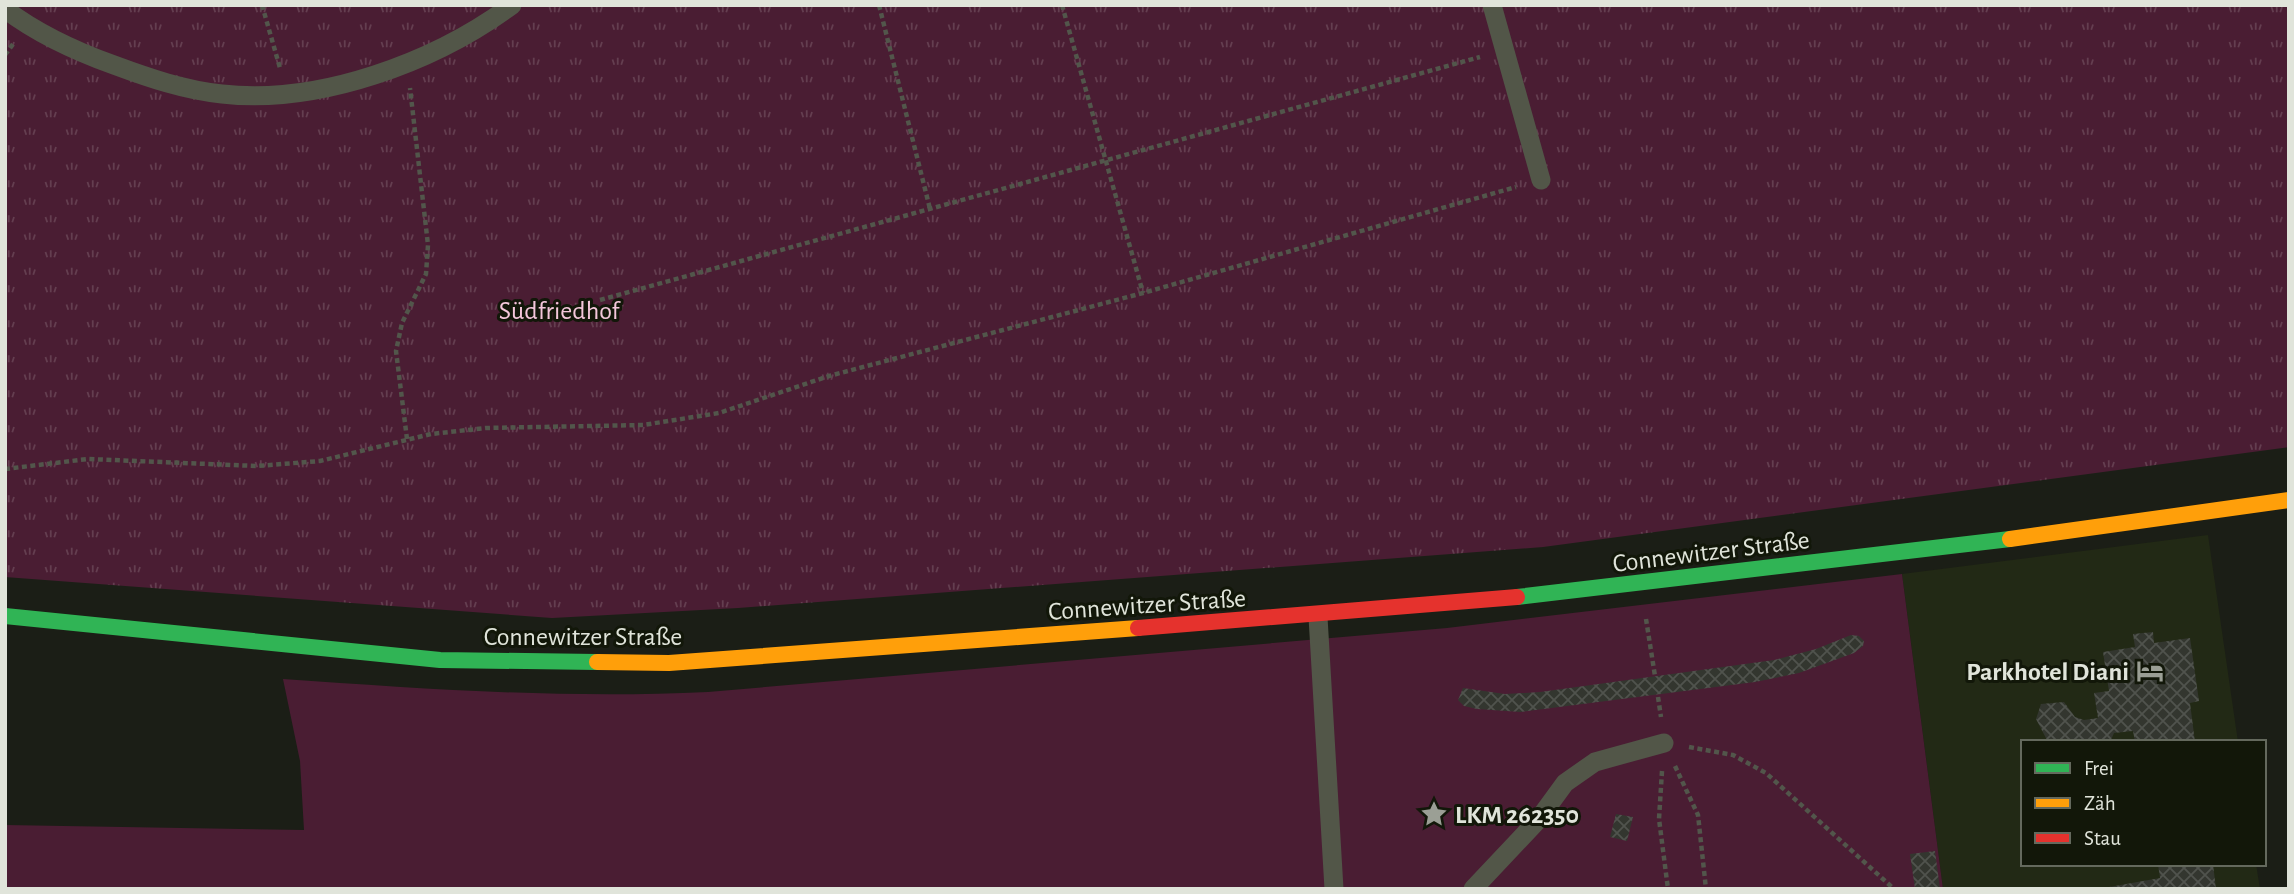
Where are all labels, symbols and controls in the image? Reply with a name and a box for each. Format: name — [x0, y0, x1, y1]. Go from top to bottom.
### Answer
park label: Südfriedhof — [499, 298, 621, 324]
street label: Connewitzer Straße — [1611, 527, 1811, 577]
street label: Connewitzer Straße — [1047, 585, 1247, 625]
street label: Connewitzer Straße — [484, 624, 682, 650]
hotel icon: Parkhotel Diani — [2135, 656, 2165, 686]
place label: Parkhotel Diani — [1966, 659, 2129, 685]
legend — [2021, 740, 2266, 866]
text: Frei — [2084, 758, 2114, 779]
text: Zäh — [2084, 793, 2116, 814]
place icon: LKM 262350 — [1419, 799, 1449, 829]
place label: LKM 262350 — [1455, 802, 1579, 828]
text: Stau — [2084, 828, 2121, 849]

